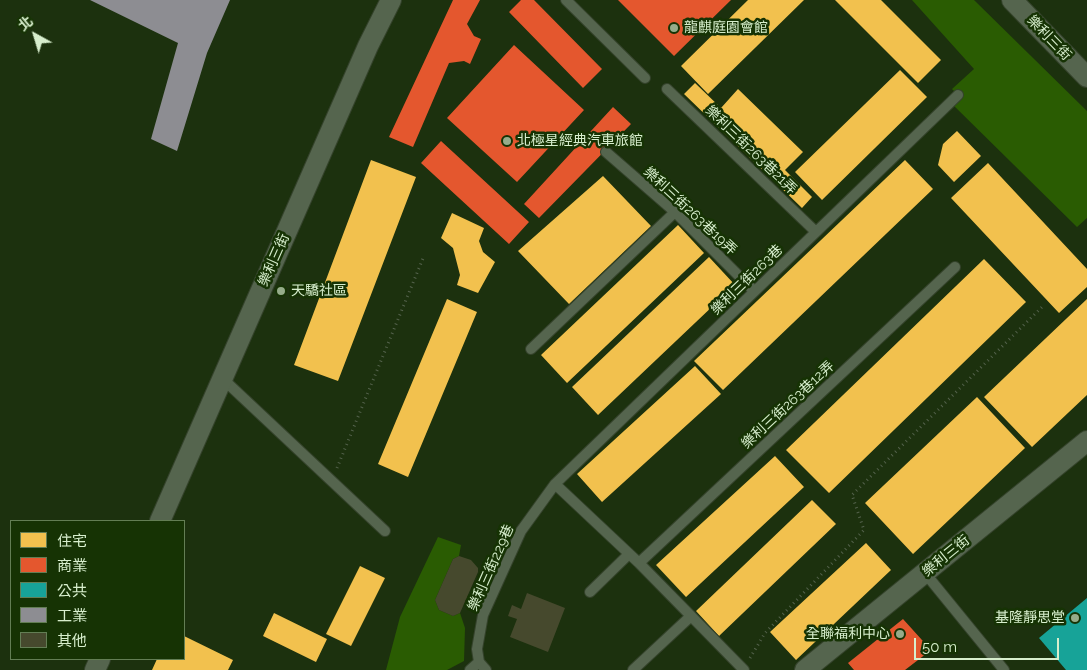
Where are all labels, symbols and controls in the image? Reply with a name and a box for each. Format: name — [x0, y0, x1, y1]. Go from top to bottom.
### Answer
north arrow — [10, 10, 60, 60]
street label: 樂利三街 — [1024, 12, 1074, 64]
text: 北 — [15, 13, 36, 34]
place label: 龍麒庭園會館 — [684, 20, 768, 36]
marker: 龍麒庭園會館 — [668, 22, 680, 34]
street label: 樂利三街263巷21弄 — [702, 102, 800, 198]
place label: 北極星經典汽車旅館 — [517, 133, 643, 149]
marker: 北極星經典汽車旅館 — [501, 135, 513, 147]
street label: 樂利三街263巷19弄 — [640, 163, 740, 259]
street label: 樂利三街 — [255, 231, 293, 289]
street label: 樂利三街263巷 — [708, 242, 786, 318]
place label: 天驕社區 — [291, 283, 347, 299]
marker: 天驕社區 — [275, 285, 287, 297]
street label: 樂利三街263巷12弄 — [738, 358, 838, 452]
legend — [10, 520, 185, 660]
street label: 樂利三街229巷 — [464, 522, 518, 614]
text: 住宅 — [57, 532, 87, 550]
street label: 樂利三街 — [919, 532, 973, 580]
text: 商業 — [57, 557, 87, 575]
text: 公共 — [57, 582, 87, 600]
text: 工業 — [57, 607, 87, 625]
place label: 基隆靜思堂 — [995, 610, 1065, 626]
marker: 基隆靜思堂 — [1069, 612, 1081, 624]
place label: 全聯福利中心 — [806, 626, 890, 642]
marker: 全聯福利中心 — [894, 628, 906, 640]
scale bar — [917, 628, 1062, 660]
text: 其他 — [57, 632, 87, 650]
text: 50 m — [922, 638, 957, 656]

